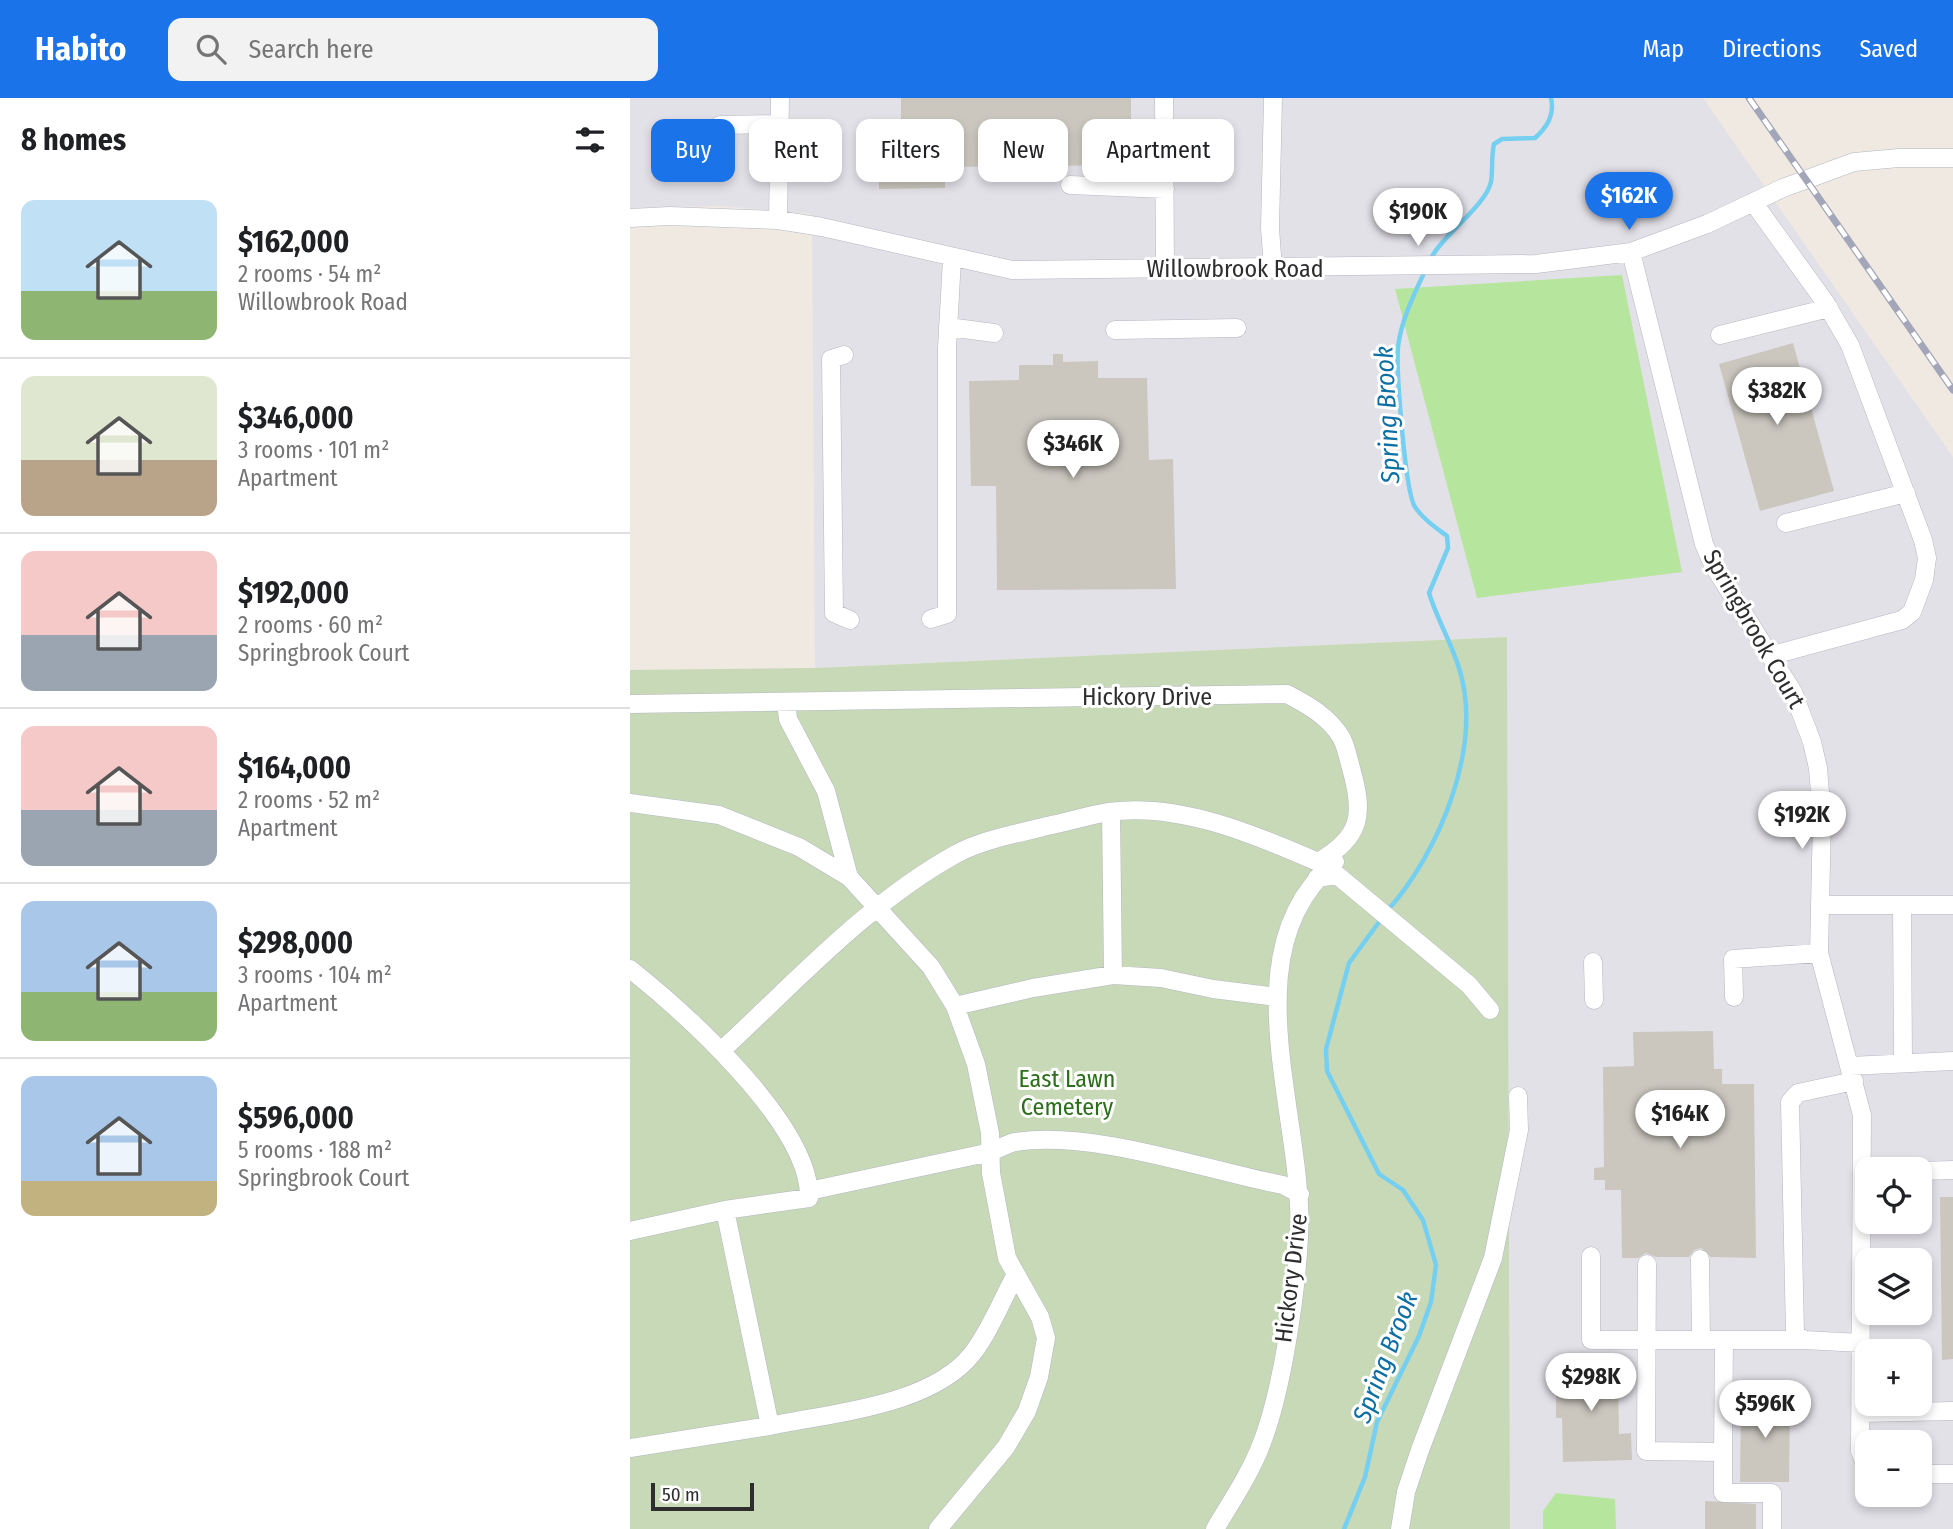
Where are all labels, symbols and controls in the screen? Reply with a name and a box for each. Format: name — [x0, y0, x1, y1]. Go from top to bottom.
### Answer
search box — [168, 18, 658, 81]
text: Habito — [35, 29, 126, 69]
icon: search — [192, 30, 230, 68]
text: Search here — [248, 34, 374, 65]
text: Map — [1643, 35, 1684, 63]
text: Directions — [1722, 35, 1821, 63]
text: Saved — [1859, 35, 1918, 63]
chip: Buy — [651, 119, 735, 182]
chip: Rent — [749, 119, 842, 182]
chip: Filters — [856, 119, 964, 182]
chip: New — [978, 119, 1068, 182]
chip: Apartment — [1082, 119, 1234, 182]
icon: filters — [571, 121, 609, 159]
text: 8 homes — [21, 122, 126, 158]
pin: $162K — [1580, 172, 1678, 232]
text: $162K — [1601, 181, 1657, 209]
pin: $190K — [1369, 188, 1467, 248]
text: $190K — [1389, 197, 1447, 225]
text: $162,000 — [238, 224, 349, 260]
icon: home — [77, 228, 161, 312]
street label: Willowbrook Road — [1146, 255, 1324, 283]
text: 2 rooms · 54 m² — [238, 260, 381, 288]
text: Willowbrook Road — [238, 288, 408, 316]
water label: Spring Brook — [1368, 345, 1407, 486]
pin: $382K — [1728, 368, 1826, 427]
text: $382K — [1748, 376, 1806, 404]
text: $346,000 — [238, 400, 354, 436]
icon: home — [77, 404, 161, 488]
pin: $346K — [1024, 420, 1122, 480]
text: $346K — [1043, 429, 1103, 457]
text: 3 rooms · 101 m² — [238, 436, 389, 464]
text: Apartment — [238, 464, 338, 492]
street label: Springbrook Court — [1697, 545, 1811, 713]
text: $192,000 — [238, 575, 349, 611]
icon: home — [77, 579, 161, 663]
text: 2 rooms · 60 m² — [238, 611, 383, 639]
text: Springbrook Court — [238, 639, 409, 667]
street label: Hickory Drive — [1082, 683, 1212, 711]
text: $164,000 — [238, 750, 351, 786]
icon: home — [77, 754, 161, 838]
text: 2 rooms · 52 m² — [238, 786, 380, 814]
pin: $192K — [1753, 792, 1851, 851]
text: $192K — [1774, 800, 1830, 828]
text: Apartment — [238, 814, 338, 842]
text: $298,000 — [238, 925, 353, 961]
icon: home — [77, 929, 161, 1013]
text: 3 rooms · 104 m² — [238, 961, 392, 989]
text: Apartment — [238, 989, 338, 1017]
park label: East Lawn Cemetery — [1019, 1065, 1115, 1121]
pin: $164K — [1631, 1090, 1729, 1150]
text: $164K — [1651, 1099, 1709, 1127]
text: $596,000 — [238, 1100, 354, 1136]
icon: home — [77, 1104, 161, 1188]
text: 5 rooms · 188 m² — [238, 1136, 392, 1164]
map controls — [1855, 1157, 1932, 1507]
button: locate — [1855, 1157, 1932, 1234]
text: Springbrook Court — [238, 1164, 409, 1192]
street label: Hickory Drive — [1269, 1212, 1313, 1344]
button: layers — [1855, 1248, 1932, 1325]
water label: Spring Brook — [1346, 1287, 1425, 1428]
button: + — [1855, 1339, 1932, 1416]
pin: $298K — [1542, 1354, 1640, 1413]
text: $298K — [1561, 1362, 1621, 1390]
pin: $596K — [1716, 1380, 1814, 1440]
text: $596K — [1735, 1389, 1795, 1417]
button: − — [1855, 1430, 1932, 1507]
scale bar — [651, 1480, 754, 1512]
text: 50 m — [662, 1483, 700, 1506]

